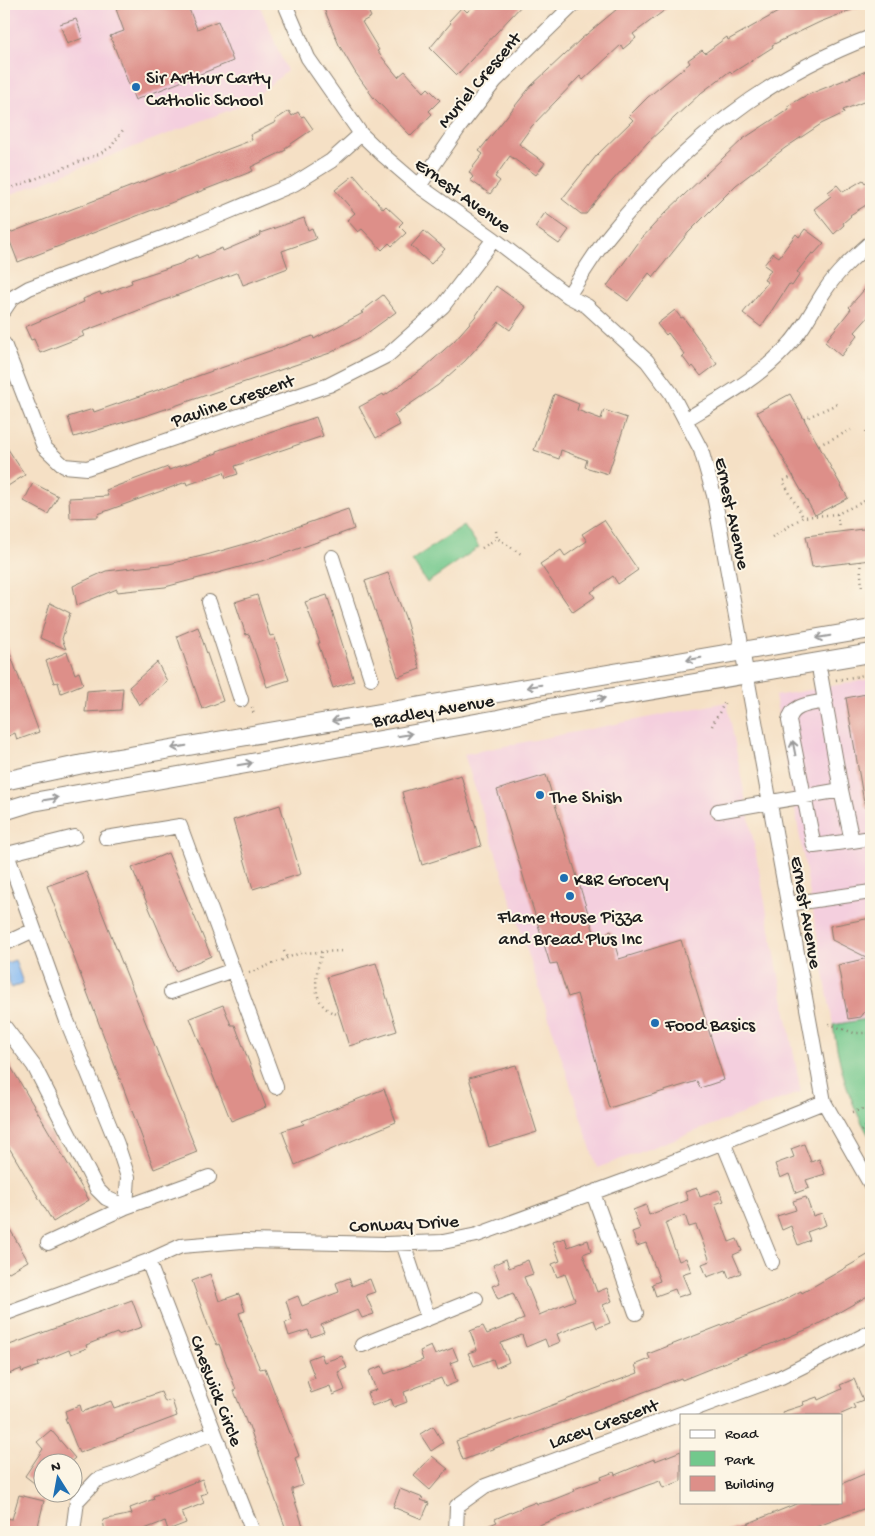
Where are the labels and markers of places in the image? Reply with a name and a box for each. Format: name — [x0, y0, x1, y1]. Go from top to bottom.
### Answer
place label: Sir Arthur Carty Catholic School — [146, 68, 272, 113]
marker: Sir Arthur Carty Catholic School — [130, 81, 142, 93]
place label: The Shish — [549, 787, 622, 810]
marker: The Shish — [534, 789, 546, 801]
place label: K&R Grocery — [574, 870, 669, 893]
marker: K&R Grocery — [558, 872, 570, 884]
marker: Flame House Pizza and Bread Plus Inc — [564, 890, 576, 902]
place label: Flame House Pizza and Bread Plus Inc — [496, 907, 644, 952]
place label: Food Basics — [664, 1015, 756, 1038]
marker: Food Basics — [649, 1017, 661, 1029]

